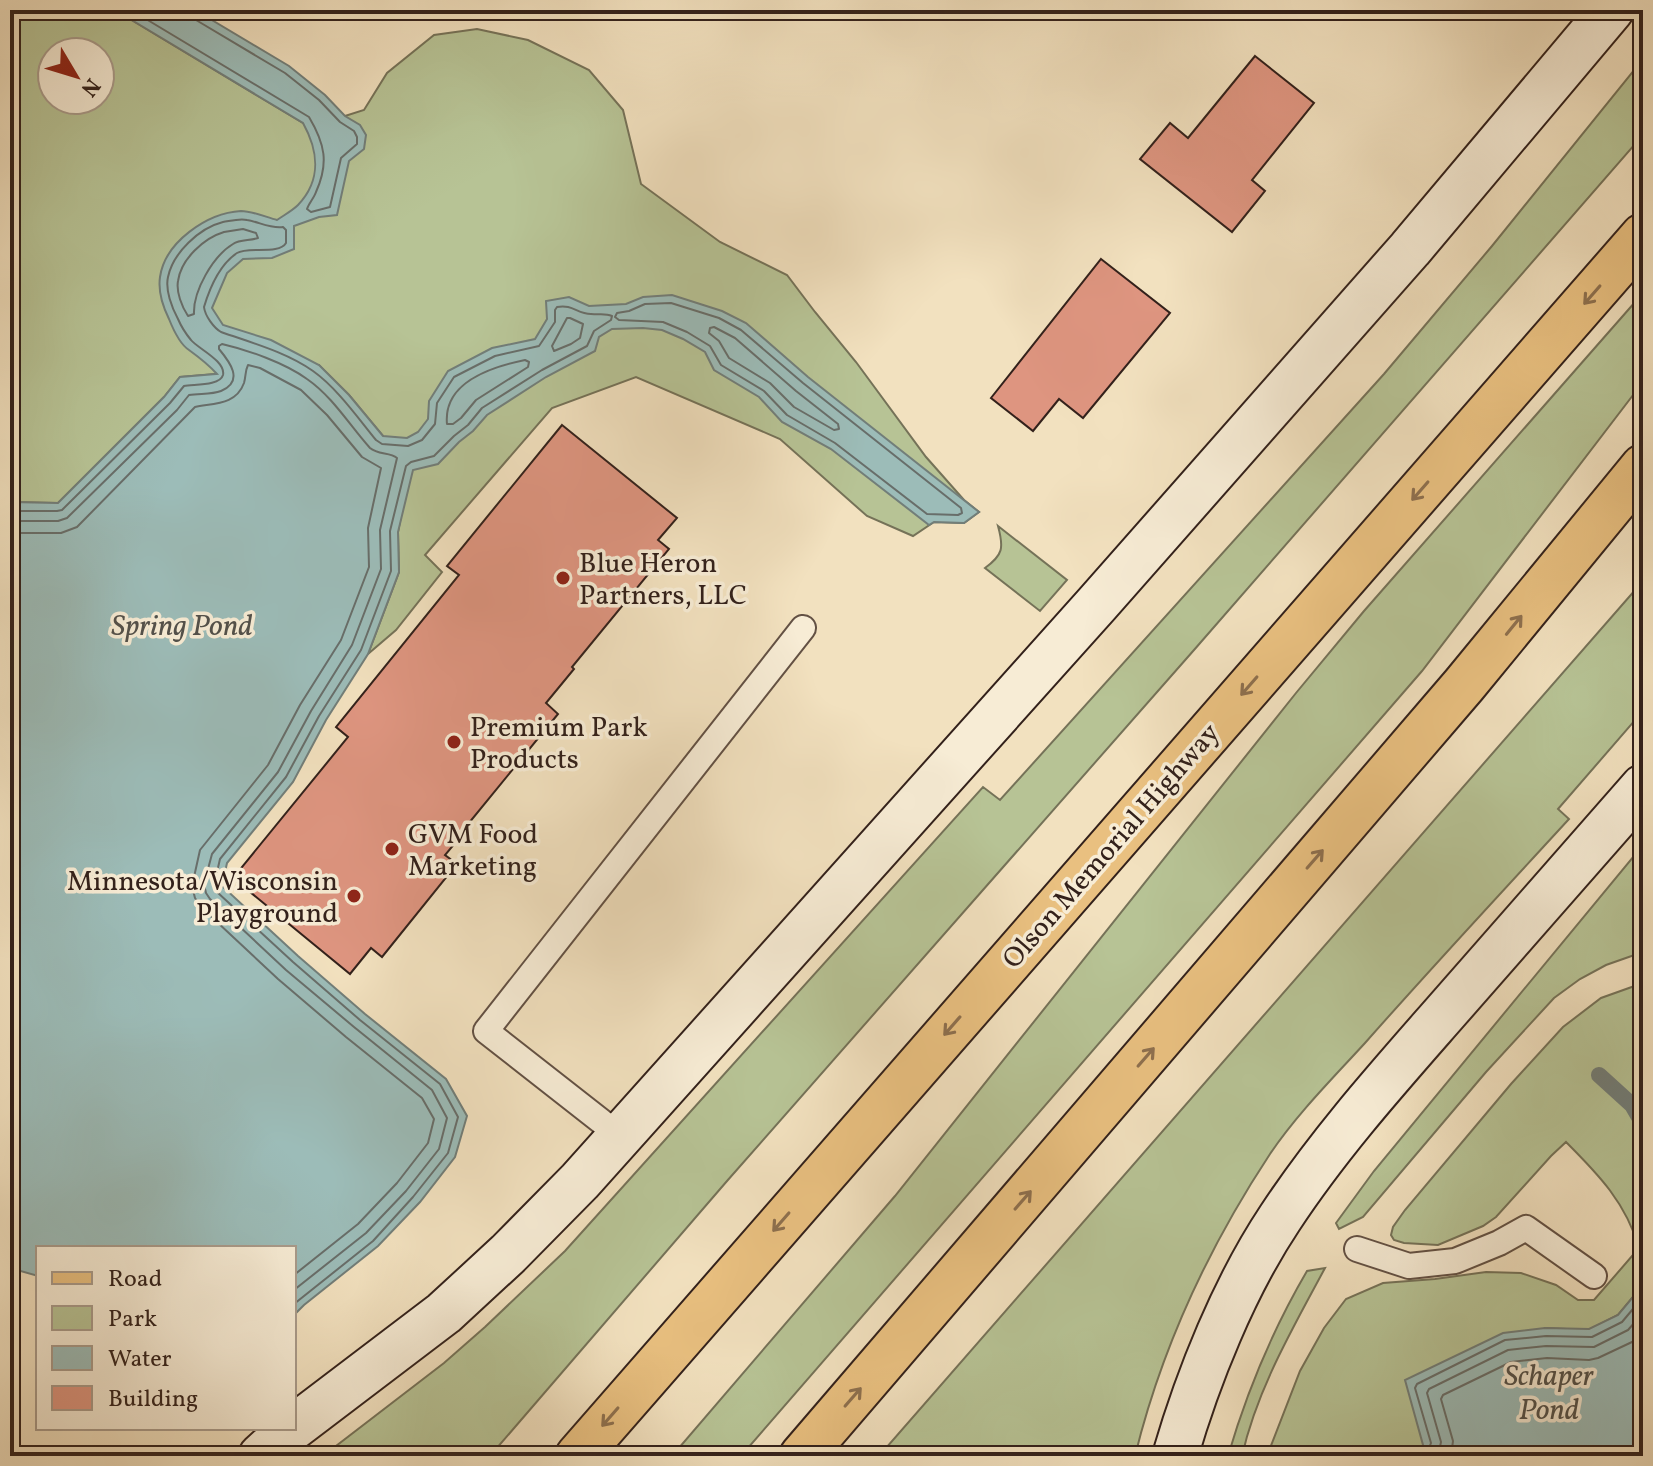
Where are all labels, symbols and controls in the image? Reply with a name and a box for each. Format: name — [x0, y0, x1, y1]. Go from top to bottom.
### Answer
north arrow — [36, 36, 116, 116]
text: N — [73, 71, 107, 103]
one-way arrow — [1583, 284, 1601, 304]
one-way arrow — [1412, 480, 1430, 500]
place label: Blue Heron Partners, LLC — [579, 545, 747, 616]
marker: Blue Heron Partners, LLC — [554, 569, 572, 587]
water label: Spring Pond — [111, 606, 253, 648]
one-way arrow — [1505, 615, 1523, 636]
one-way arrow — [1240, 676, 1258, 696]
place label: Premium Park Products — [470, 709, 648, 780]
street label: Olson Memorial Highway — [994, 715, 1230, 978]
marker: Premium Park Products — [445, 733, 463, 751]
place label: GVM Food Marketing — [408, 816, 538, 887]
marker: GVM Food Marketing — [383, 840, 401, 858]
one-way arrow — [1306, 850, 1324, 870]
place label: Minnesota/Wisconsin Playground — [67, 863, 338, 934]
marker: Minnesota/Wisconsin Playground — [345, 887, 363, 905]
one-way arrow — [943, 1015, 961, 1035]
one-way arrow — [1137, 1047, 1155, 1068]
one-way arrow — [1014, 1191, 1032, 1211]
one-way arrow — [772, 1211, 790, 1231]
legend — [36, 1246, 296, 1430]
text: Road — [108, 1263, 162, 1297]
text: Park — [108, 1303, 157, 1337]
text: Water — [108, 1343, 172, 1377]
water label: Schaper Pond — [1504, 1356, 1595, 1432]
text: Building — [108, 1383, 198, 1417]
one-way arrow — [844, 1387, 862, 1408]
one-way arrow — [601, 1407, 619, 1427]

